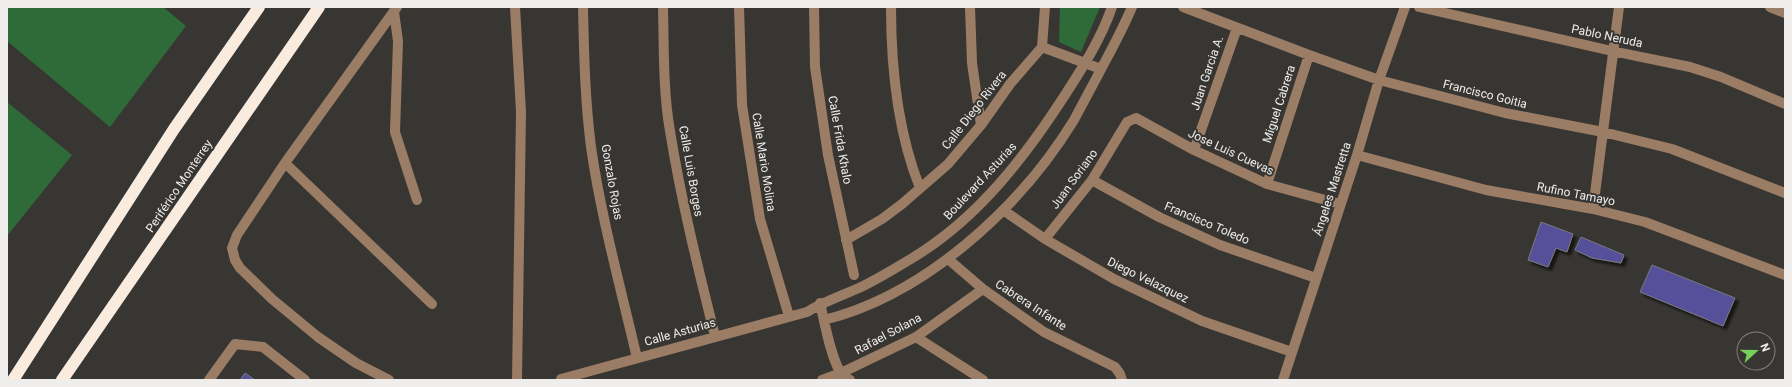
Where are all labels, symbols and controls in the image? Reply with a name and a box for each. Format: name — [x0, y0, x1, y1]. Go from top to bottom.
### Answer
street label: Pablo Neruda — [1570, 22, 1644, 50]
street label: Juan Garcia A. — [1188, 34, 1226, 112]
street label: Miguel Cabrera — [1260, 63, 1298, 145]
street label: Calle Diego Rivera — [939, 68, 1009, 152]
street label: Francisco Goitia — [1441, 77, 1529, 111]
street label: Calle Frida Khalo — [825, 95, 855, 186]
street label: Calle Mario Molina — [749, 112, 779, 212]
street label: Calle Luis Borges — [676, 124, 706, 218]
street label: Jose Luis Cuevas — [1186, 126, 1276, 178]
street label: Periférico Monterrey — [143, 137, 215, 235]
street label: Boulevard Asturias — [941, 140, 1019, 222]
street label: Ángeles Mastretta — [1309, 140, 1354, 238]
street label: Gonzalo Rojas — [598, 143, 626, 221]
street label: Juan Soriano — [1048, 146, 1100, 212]
street label: Rufino Tamayo — [1536, 180, 1616, 208]
street label: Francisco Toledo — [1162, 199, 1252, 247]
street label: Diego Velazquez — [1105, 254, 1191, 306]
street label: Cabrera Infante — [993, 277, 1069, 333]
street label: Rafael Solana — [852, 311, 924, 357]
street label: Calle Asturias — [643, 315, 717, 349]
north arrow — [1736, 331, 1776, 371]
text: N — [1757, 342, 1772, 354]

